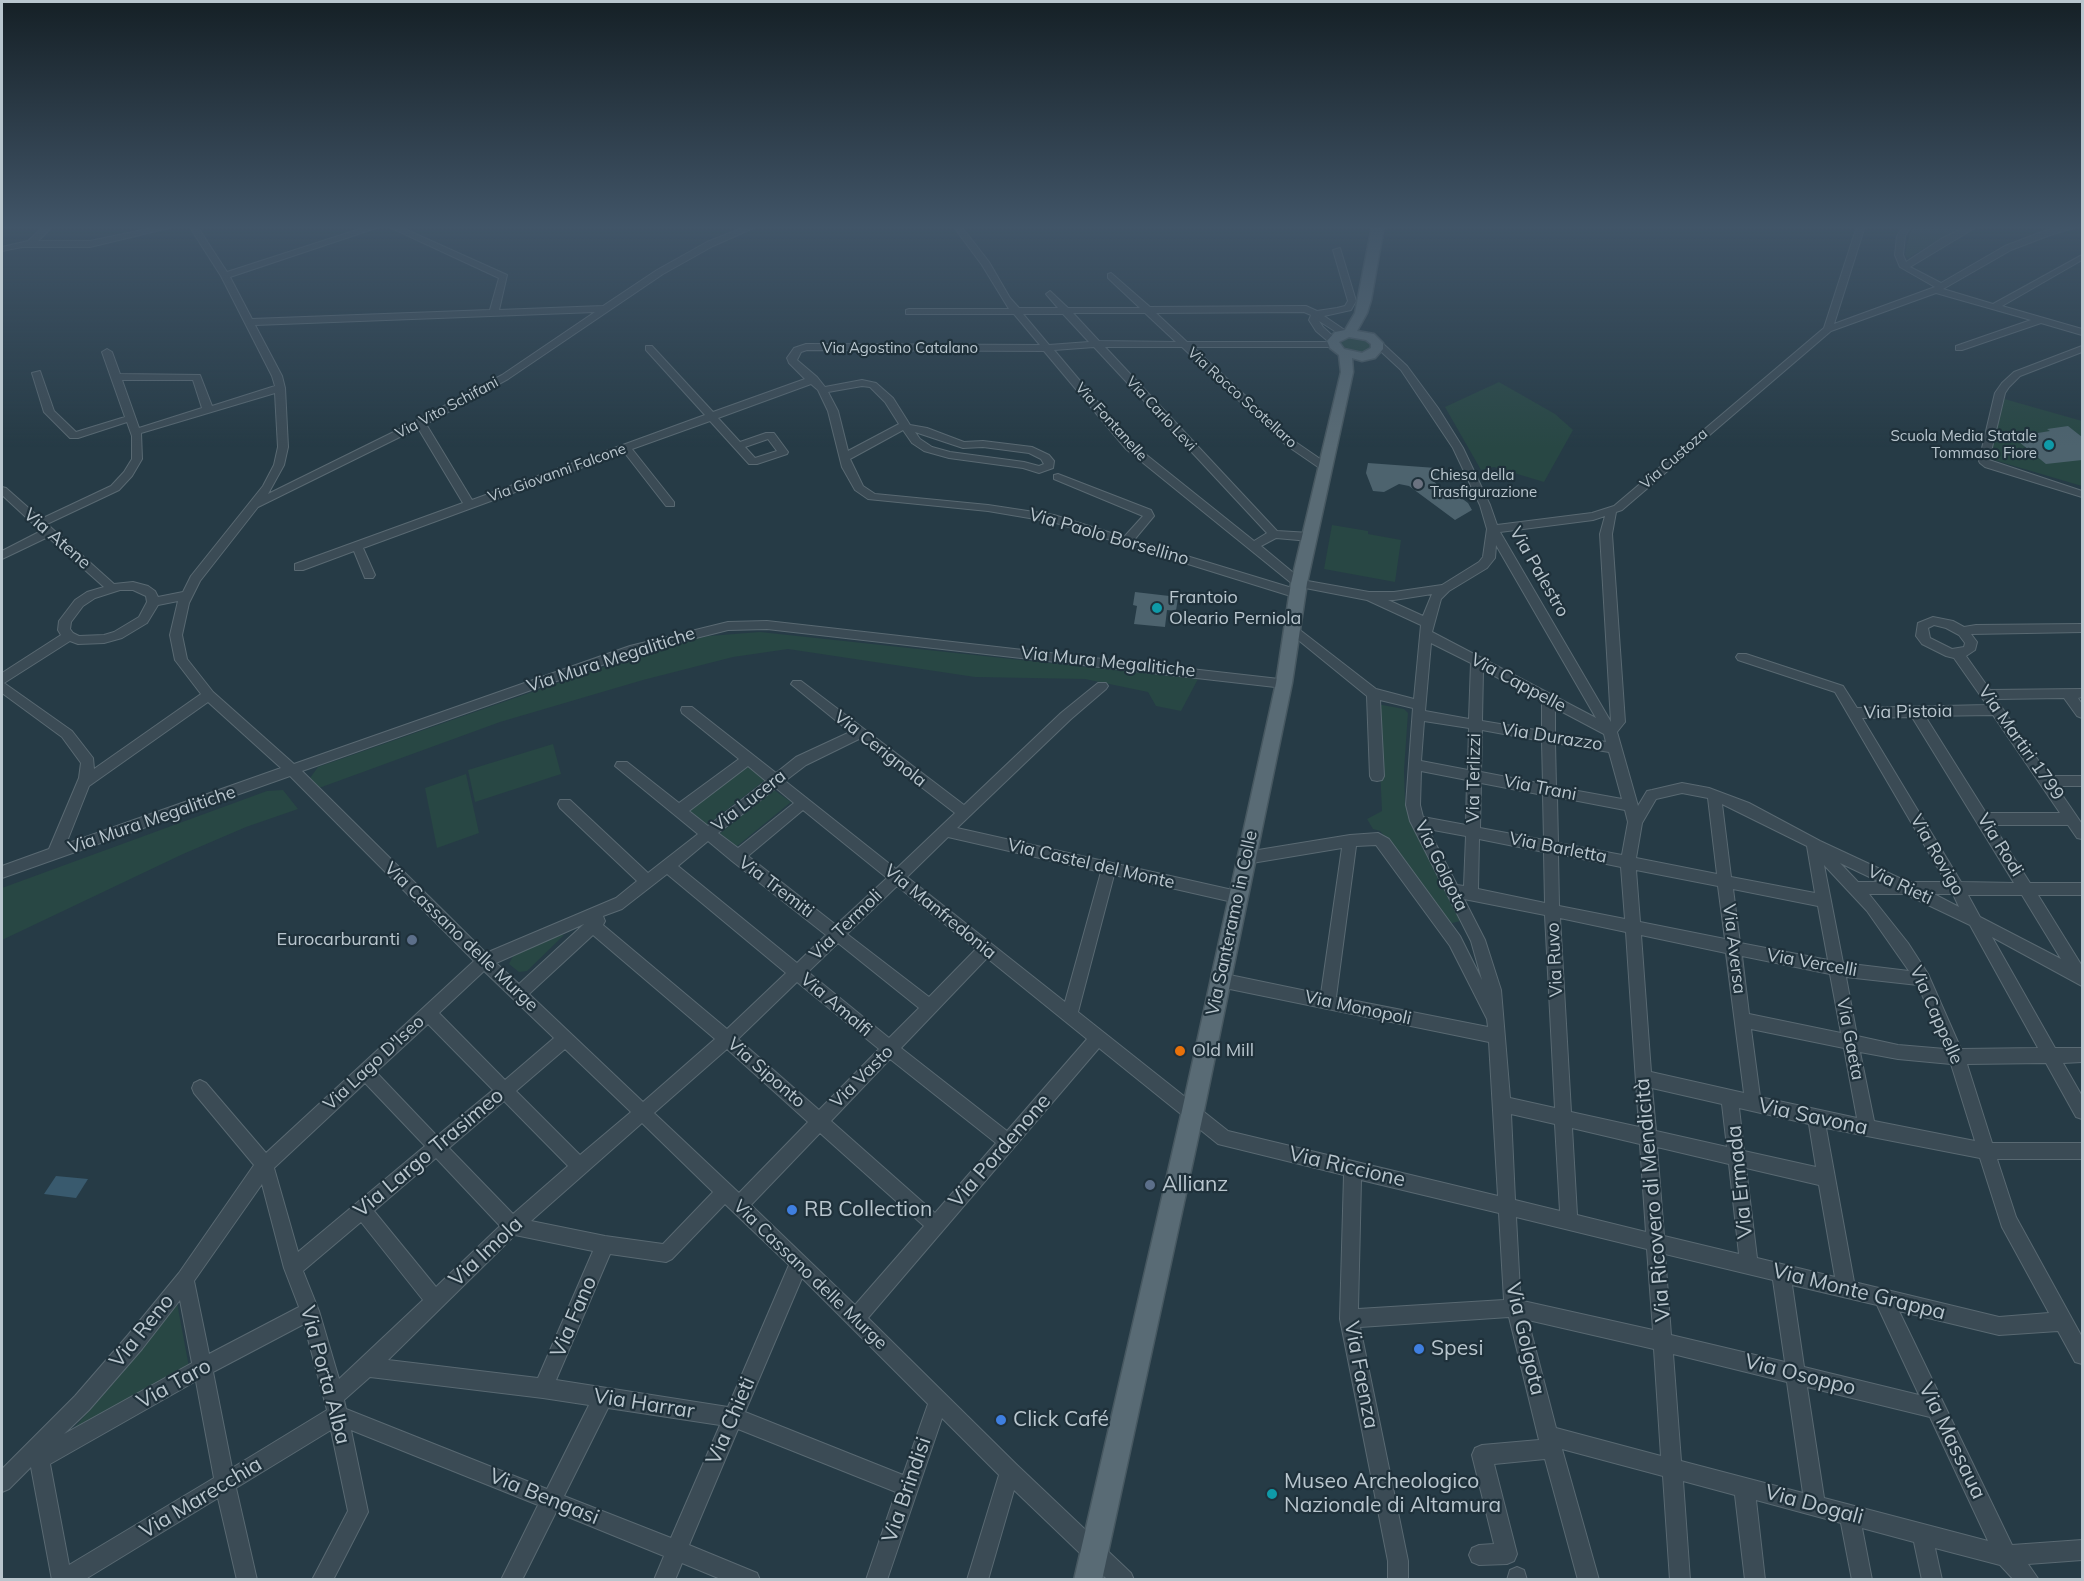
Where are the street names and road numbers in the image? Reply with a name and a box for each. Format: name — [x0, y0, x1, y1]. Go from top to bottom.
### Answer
street label: Via Agostino Catalano — [822, 339, 978, 357]
street label: Via Rocco Scotellaro — [1183, 344, 1301, 452]
street label: Via Vito Schifani — [392, 373, 502, 443]
street label: Via Carlo Levi — [1122, 373, 1200, 455]
street label: Via Fontanelle — [1071, 379, 1151, 465]
street label: Via Custoza — [1637, 425, 1711, 493]
street label: Via Giovanni Falcone — [486, 440, 628, 506]
street label: Via Atene — [19, 504, 95, 574]
street label: Via Paolo Borsellino — [1027, 504, 1191, 570]
street label: Via Palestro — [1505, 523, 1573, 621]
street label: Via Mura Megalitiche — [524, 623, 698, 697]
street label: Via Mura Megalitiche — [1020, 642, 1196, 682]
street label: Via Cappelle — [1467, 649, 1569, 717]
street label: Via Martiri 1799 — [1973, 682, 2069, 804]
street label: Via Pistoia — [1863, 700, 1953, 724]
street label: Via Cerignola — [829, 706, 931, 792]
street label: Via Durazzo — [1500, 718, 1604, 756]
street label: Via Terlizzi — [1462, 733, 1486, 823]
street label: Via Lucera — [708, 765, 790, 837]
street label: Via Trani — [1502, 770, 1578, 806]
street label: Via Mura Megalitiche — [66, 781, 238, 859]
street label: Via Rodi — [1972, 810, 2028, 880]
street label: Via Rovigo — [1905, 811, 1969, 899]
street label: Via Golgota — [1410, 817, 1472, 915]
street label: Via Santeramo in Colle — [1202, 828, 1262, 1018]
street label: Via Barletta — [1507, 828, 1609, 868]
street label: Via Castel del Monte — [1005, 834, 1177, 894]
street label: Via Tremiti — [734, 852, 818, 922]
street label: Via Cassano delle Murge — [379, 858, 543, 1016]
street label: Via Manfredonia — [880, 860, 1000, 964]
street label: Via Rieti — [1864, 861, 1936, 909]
street label: Via Termoli — [805, 885, 887, 965]
street label: Via Aversa — [1718, 903, 1750, 995]
street label: Via Ruvo — [1542, 922, 1568, 998]
street label: Via Vercelli — [1765, 944, 1859, 982]
street label: Via Cappelle — [1905, 963, 1967, 1067]
street label: Via Amalfi — [796, 969, 876, 1041]
street label: Via Monopoli — [1303, 986, 1413, 1030]
street label: Via Gaeta — [1831, 996, 1869, 1082]
street label: Via Lago D'Iseo — [319, 1011, 429, 1115]
street label: Via Siponto — [723, 1033, 809, 1113]
street label: Via Vasto — [826, 1041, 898, 1113]
street label: Via Ricovero di Mendicità — [1630, 1077, 1676, 1323]
street label: Via Largo Trasimeo — [349, 1083, 509, 1223]
street label: Via Pordenone — [944, 1089, 1056, 1213]
street label: Via Savona — [1756, 1093, 1870, 1141]
street label: Via Ermada — [1722, 1124, 1758, 1240]
street label: Via Riccione — [1286, 1141, 1408, 1193]
street label: Via Cassano delle Murge — [728, 1196, 892, 1354]
street label: Via Imola — [444, 1212, 528, 1292]
street label: Via Monte Grappa — [1770, 1258, 1948, 1326]
street label: Via Fano — [546, 1272, 602, 1362]
street label: Via Golgota — [1500, 1280, 1550, 1398]
street label: Via Reno — [105, 1289, 179, 1373]
street label: Via Porta Alba — [294, 1303, 356, 1447]
street label: Via Faenza — [1338, 1319, 1384, 1431]
street label: Via Osoppo — [1742, 1349, 1858, 1401]
street label: Via Taro — [133, 1353, 215, 1415]
street label: Via Chieti — [701, 1373, 761, 1469]
street label: Via Massaua — [1913, 1379, 1991, 1503]
street label: Via Harrar — [592, 1384, 696, 1424]
street label: Via Brindisi — [877, 1434, 937, 1546]
street label: Via Marecchia — [135, 1452, 267, 1544]
street label: Via Bengasi — [485, 1464, 603, 1530]
street label: Via Dogali — [1762, 1480, 1866, 1530]

